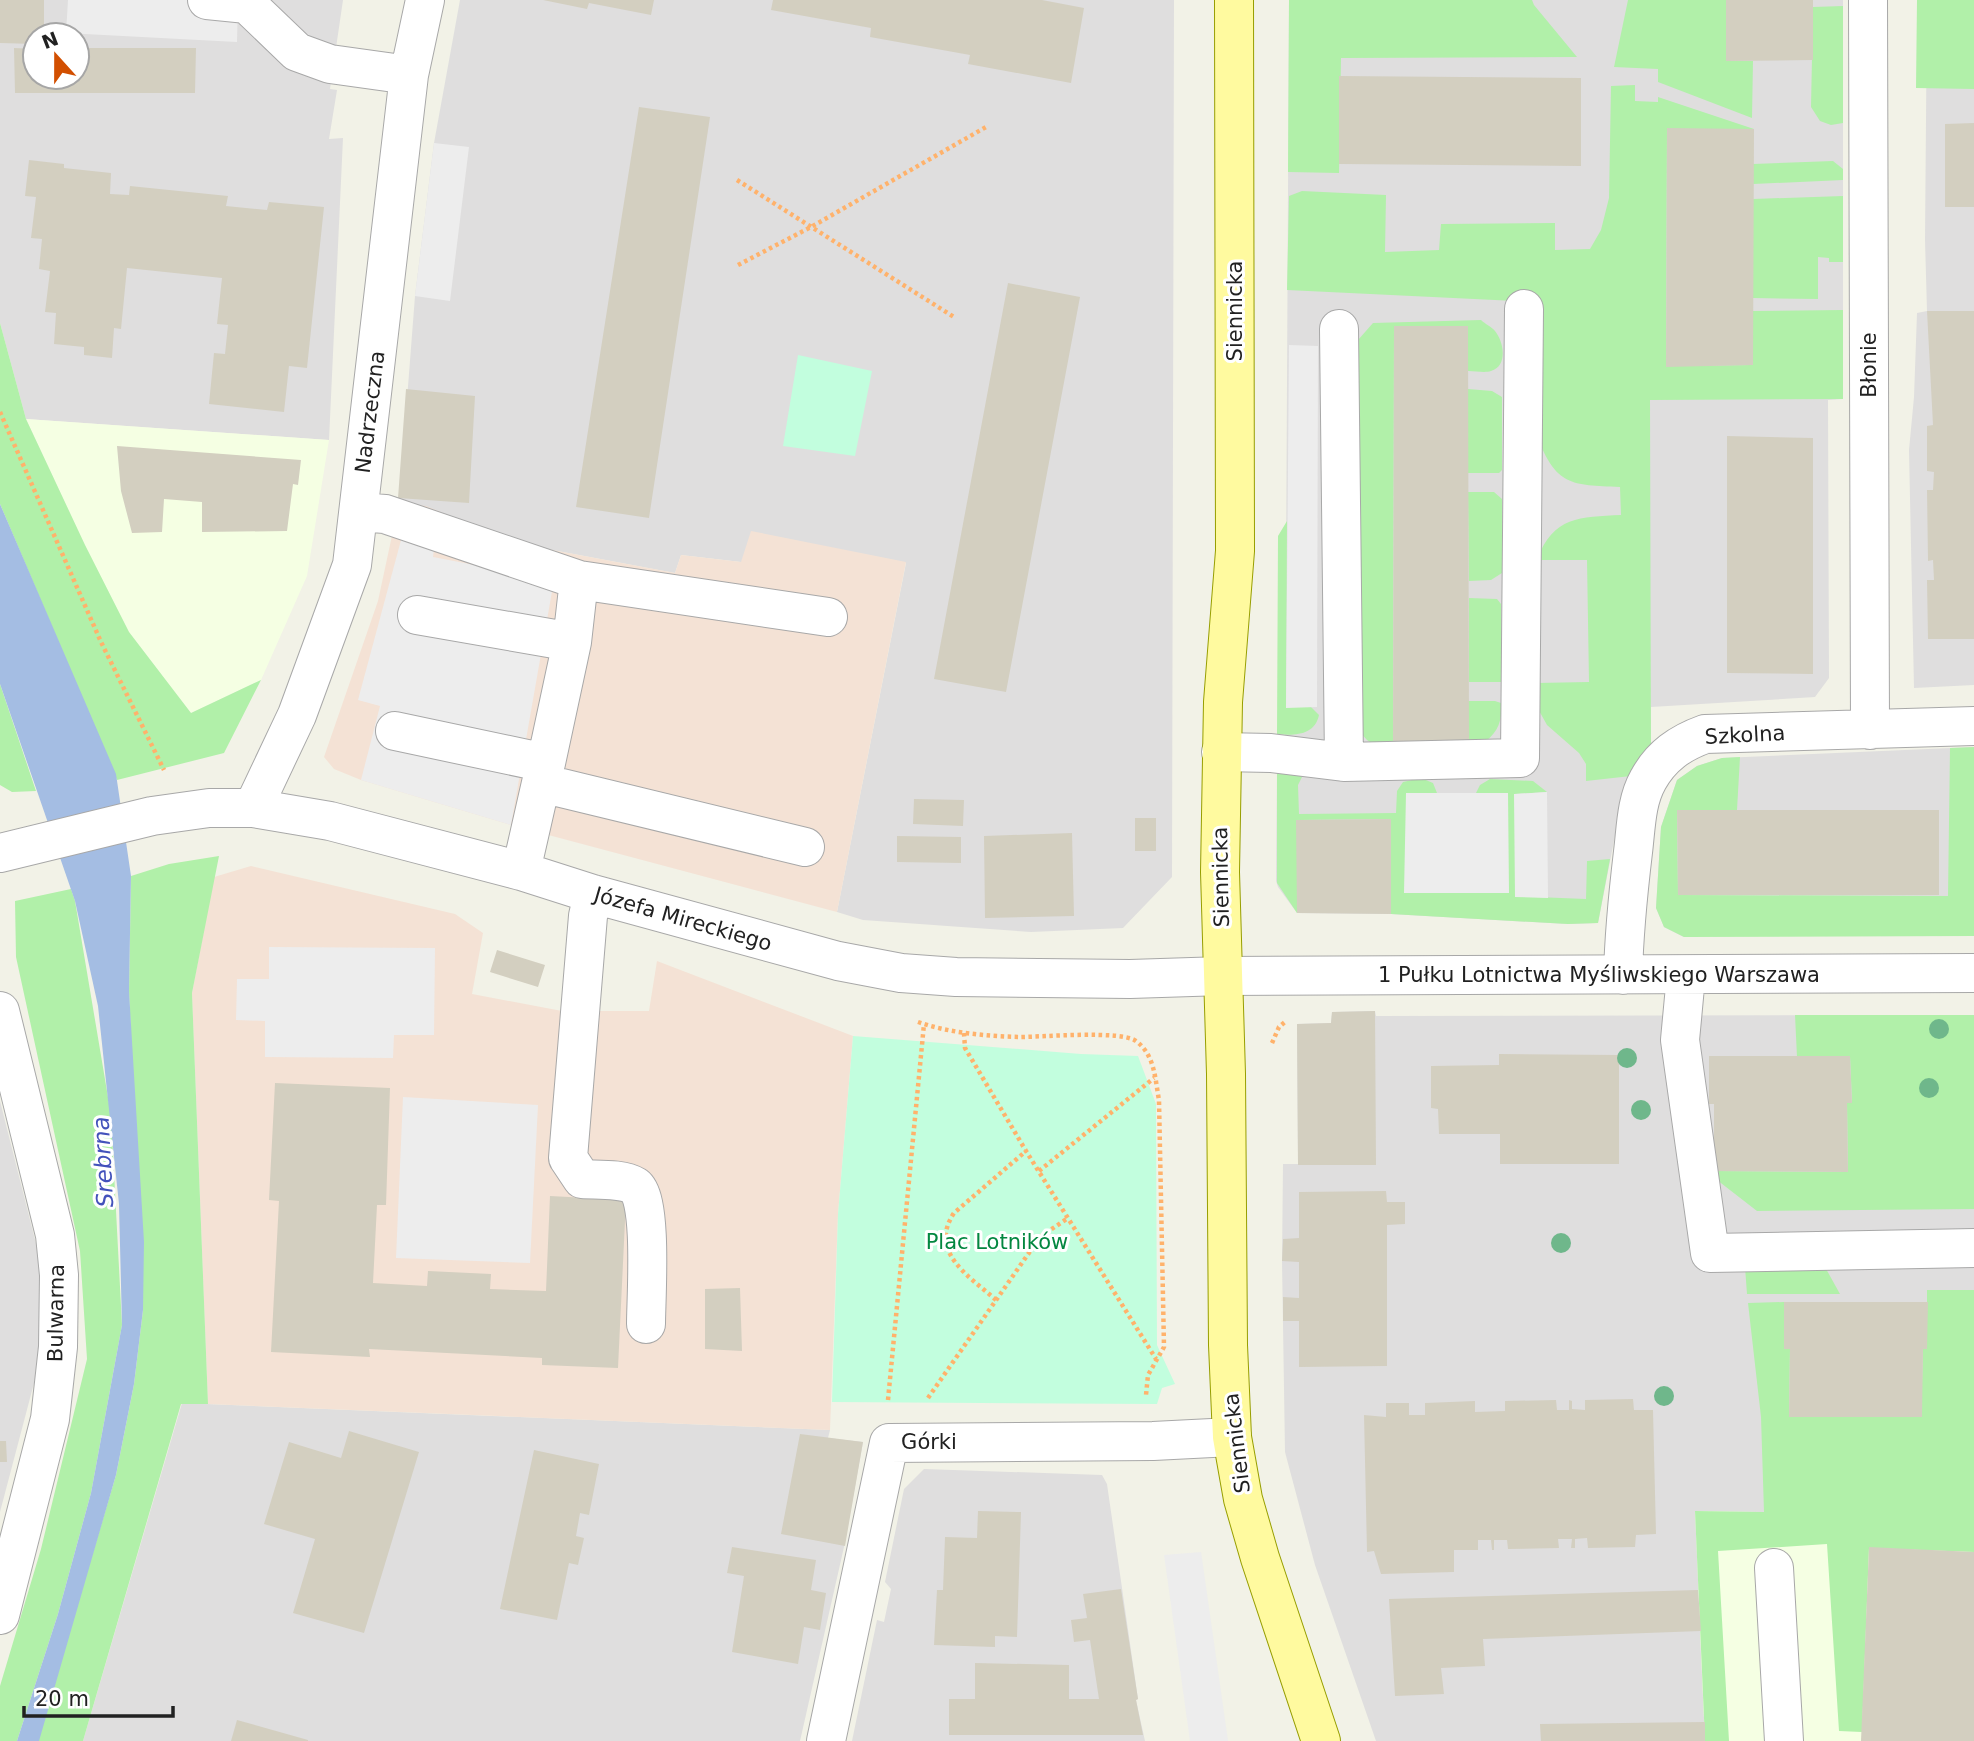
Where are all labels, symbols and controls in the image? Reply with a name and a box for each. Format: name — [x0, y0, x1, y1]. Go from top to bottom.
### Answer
north arrow — [21, 21, 91, 91]
text: N — [39, 27, 61, 53]
street label: Siennicka — [1223, 261, 1247, 361]
street label: Błonie — [1857, 332, 1881, 398]
street label: Nadrzeczna — [351, 349, 389, 475]
street label: Szkolna — [1704, 721, 1786, 749]
street label: Siennicka — [1208, 826, 1234, 928]
street label: Józefa Mireckiego — [590, 882, 775, 956]
street label: 1 Pułku Lotnictwa Myśliwskiego Warszawa — [1378, 963, 1820, 987]
water label: Srebrna — [88, 1116, 118, 1208]
park label: Plac Lotników — [926, 1230, 1068, 1254]
street label: Bulwarna — [43, 1264, 69, 1362]
street label: Siennicka — [1219, 1392, 1255, 1494]
street label: Górki — [901, 1430, 957, 1454]
scale bar — [24, 1674, 173, 1718]
text: 20 m — [35, 1687, 89, 1711]

